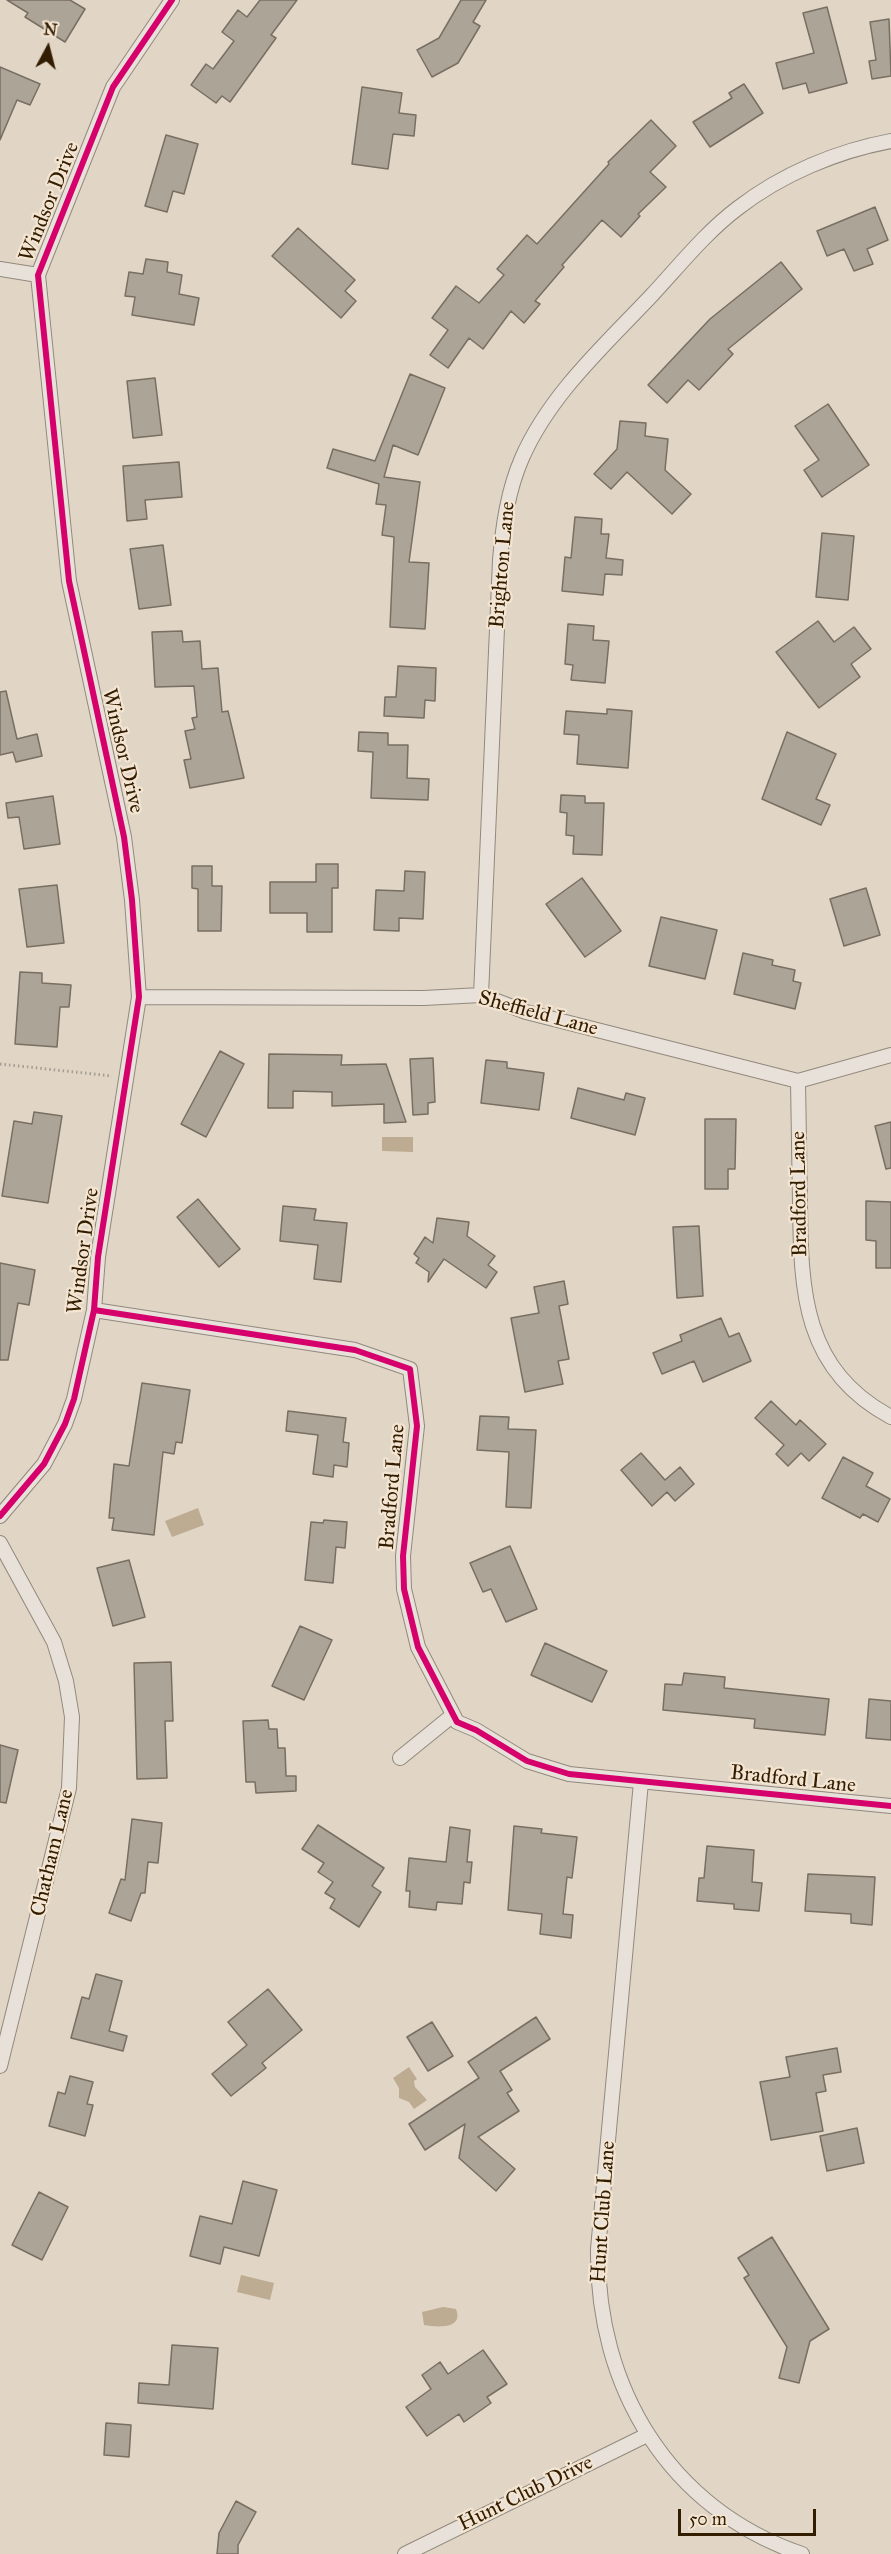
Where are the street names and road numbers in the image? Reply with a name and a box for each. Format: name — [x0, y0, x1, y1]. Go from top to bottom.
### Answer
street label: Windsor Drive — [15, 138, 85, 266]
street label: Brighton Lane — [485, 500, 521, 630]
street label: Windsor Drive — [95, 686, 149, 816]
street label: Sheffield Lane — [475, 986, 601, 1042]
street label: Bradford Lane — [786, 1131, 814, 1257]
street label: Windsor Drive — [63, 1186, 105, 1316]
street label: Bradford Lane — [375, 1423, 411, 1551]
street label: Bradford Lane — [729, 1761, 857, 1799]
street label: Chatham Lane — [26, 1787, 80, 1919]
street label: Hunt Club Lane — [586, 2140, 622, 2284]
street label: Hunt Club Drive — [455, 2451, 597, 2537]

